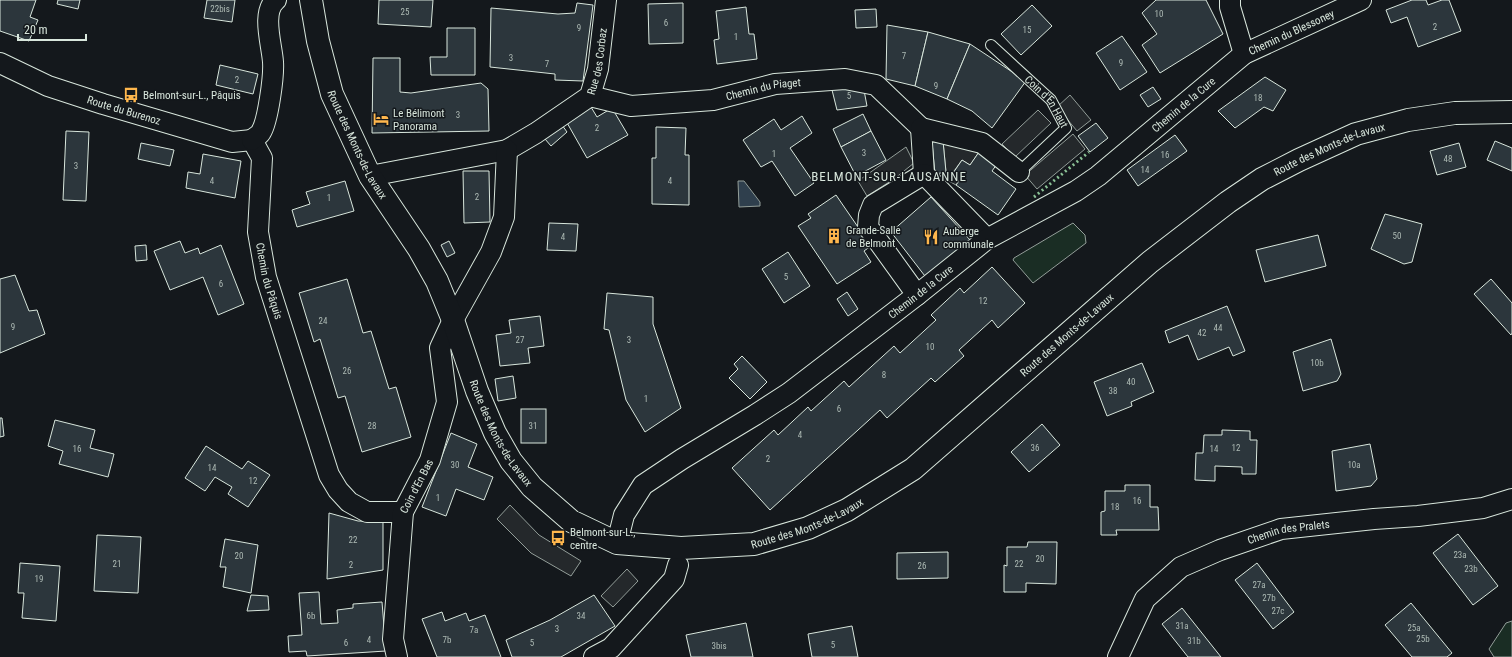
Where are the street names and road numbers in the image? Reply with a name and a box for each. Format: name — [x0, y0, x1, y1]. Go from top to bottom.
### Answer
street label: Chemin du Blessoney — [1246, 7, 1337, 58]
street label: Rue des Corbaz — [584, 27, 609, 96]
street label: Coin d'En Haut — [1022, 73, 1071, 130]
street label: Chemin de la Cure — [1149, 74, 1218, 135]
street label: Chemin du Piaget — [724, 76, 801, 103]
street label: Route des Monts-de-Lavaux — [325, 89, 390, 201]
street label: Route du Burenoz — [86, 93, 163, 127]
street label: Route des Monts-de-Lavaux — [1271, 120, 1387, 178]
street label: Chemin du Pâquis — [254, 242, 285, 321]
street label: Chemin de la Cure — [886, 262, 956, 321]
street label: Route des Monts-de-Lavaux — [1017, 290, 1116, 379]
street label: Route des Monts-de-Lavaux — [467, 378, 535, 489]
street label: Coin d'En Bas — [397, 457, 436, 515]
street label: Route des Monts-de-Lavaux — [749, 495, 866, 551]
street label: Chemin des Pralets — [1246, 517, 1330, 547]

